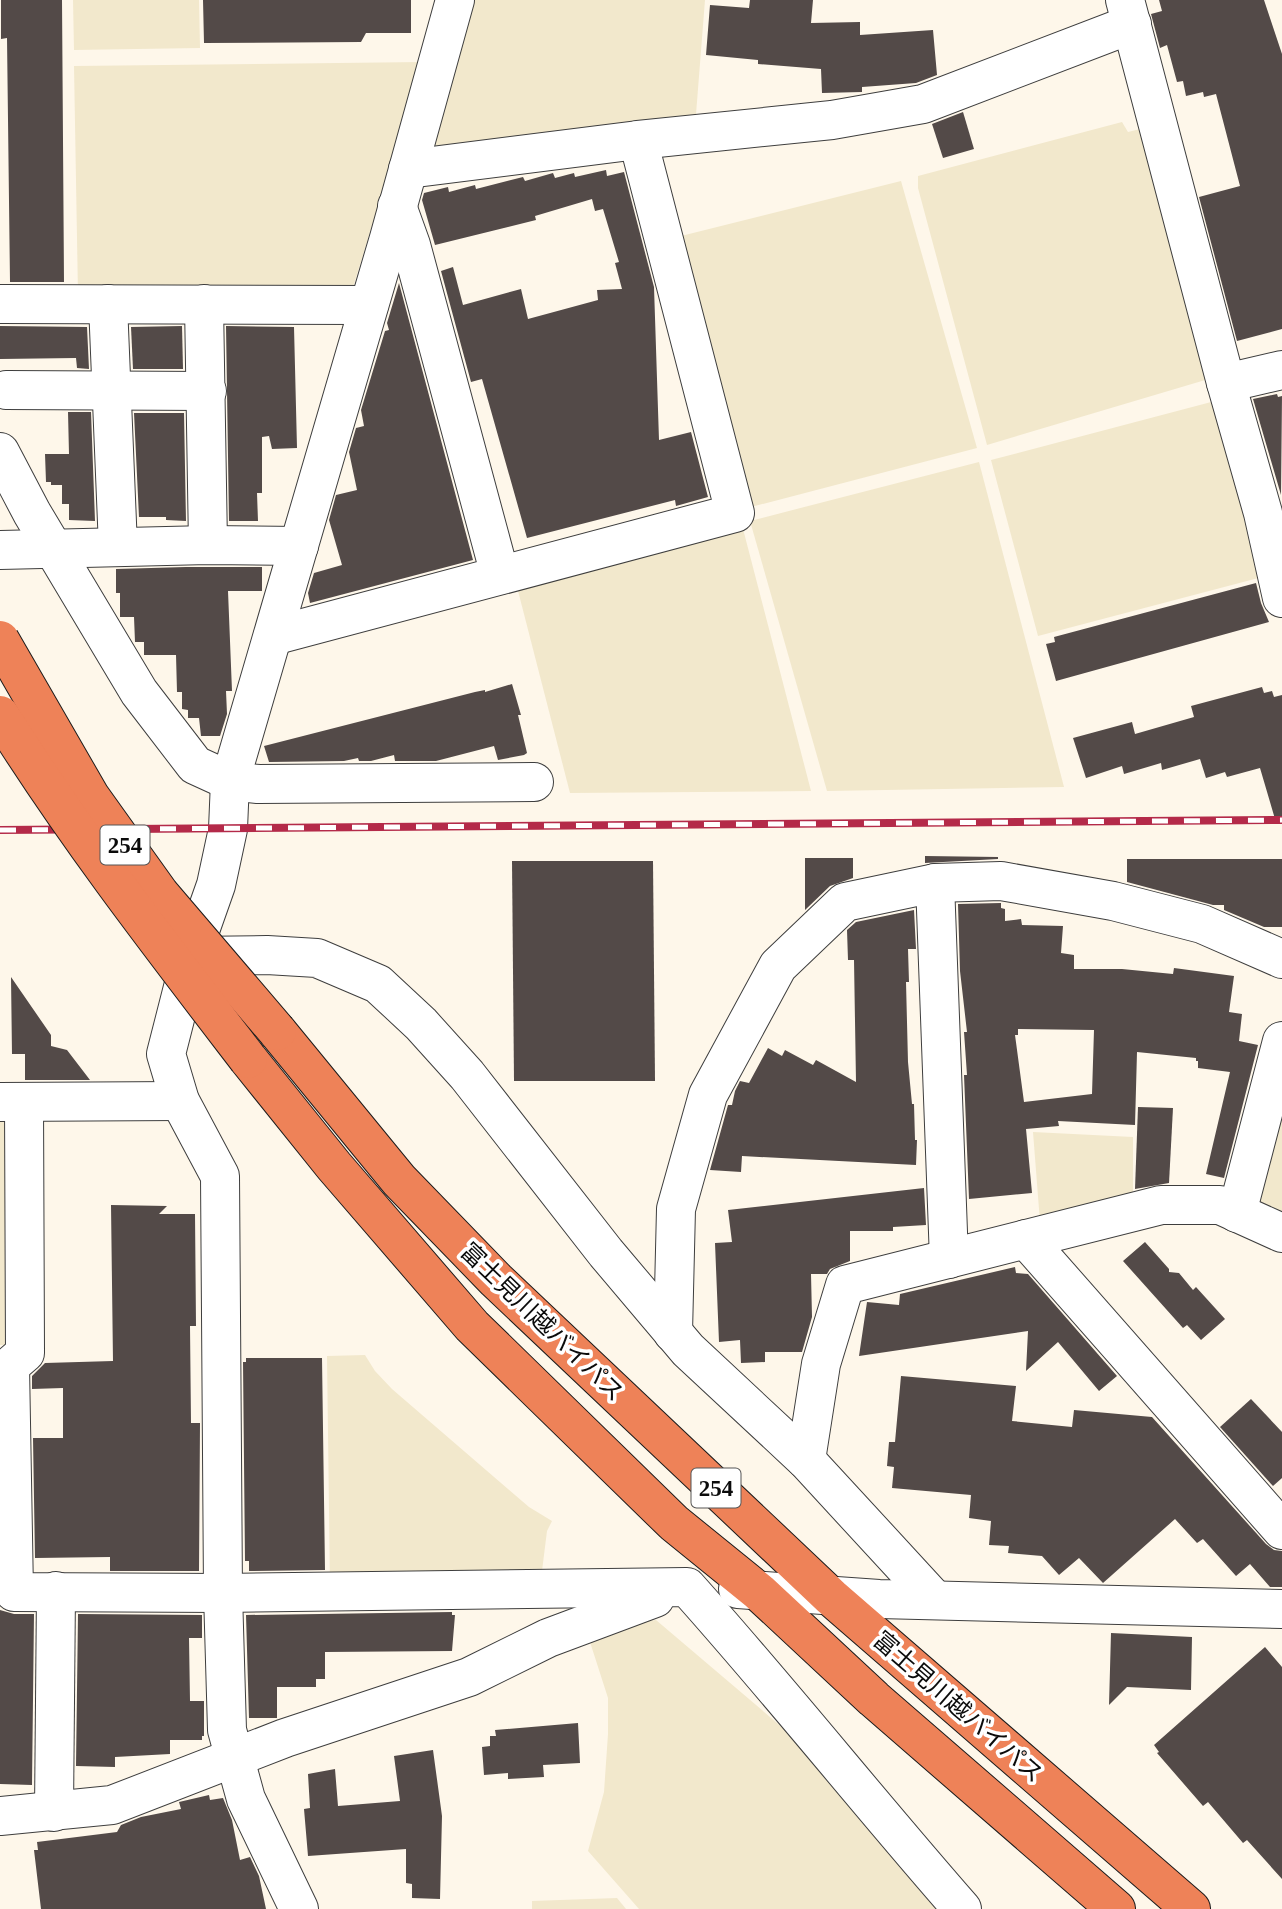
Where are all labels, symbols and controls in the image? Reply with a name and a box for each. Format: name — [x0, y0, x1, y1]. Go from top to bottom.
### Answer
road number: 254 — [100, 825, 150, 864]
street label: 富士見川越バイパス — [455, 1238, 629, 1406]
road number: 254 — [692, 1469, 740, 1508]
street label: 富士見川越バイパス — [868, 1626, 1048, 1788]

